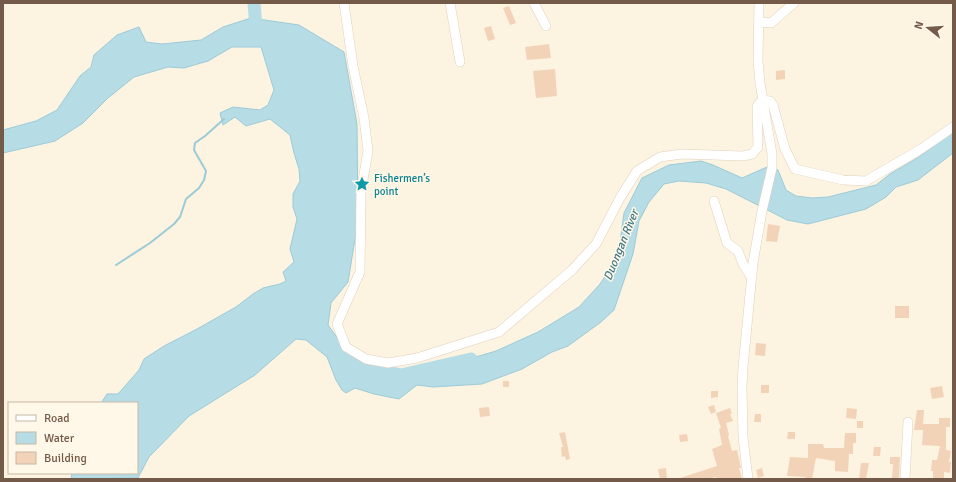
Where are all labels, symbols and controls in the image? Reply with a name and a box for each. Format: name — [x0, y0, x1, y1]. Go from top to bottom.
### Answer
north arrow — [908, 8, 948, 48]
text: N — [912, 20, 926, 31]
place label: Fishermen’s point — [374, 172, 430, 198]
place icon: Fishermen’s point — [353, 175, 371, 193]
water label: Duongan River — [601, 206, 643, 283]
legend — [8, 402, 138, 474]
text: Road — [44, 411, 70, 426]
text: Water — [44, 431, 75, 446]
text: Building — [44, 451, 87, 466]

